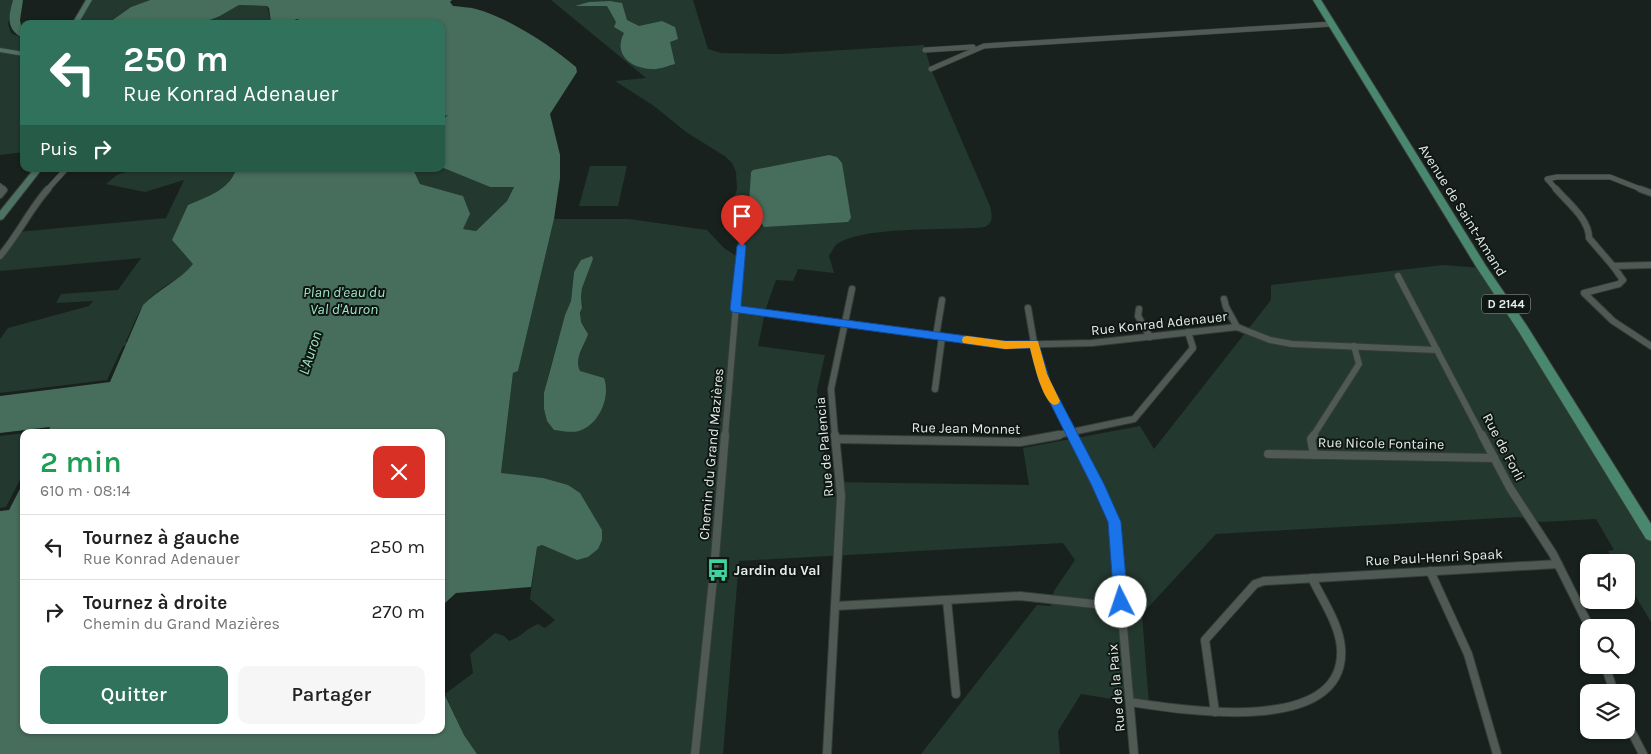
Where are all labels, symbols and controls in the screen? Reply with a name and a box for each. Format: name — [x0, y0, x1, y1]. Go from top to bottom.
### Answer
text: 250 m — [123, 39, 229, 80]
icon: left — [40, 40, 105, 105]
text: Rue Konrad Adenauer — [123, 81, 338, 107]
icon: right — [88, 135, 116, 163]
text: Puis — [40, 138, 78, 160]
street label: Avenue de Saint-Amand — [1415, 141, 1510, 280]
pin — [721, 195, 763, 246]
icon: arrive — [728, 202, 756, 230]
water label: Plan d'eau du Val d'Auron — [303, 283, 385, 318]
road number: D 2144 — [1482, 294, 1530, 314]
street label: Rue Konrad Adenauer — [1090, 308, 1229, 339]
water label: L'Auron — [295, 329, 325, 377]
street label: Chemin du Grand Mazières — [696, 367, 727, 541]
street label: Rue de Palencia — [812, 396, 837, 498]
street label: Rue de Forli — [1479, 411, 1528, 484]
street label: Rue Jean Monnet — [911, 419, 1021, 438]
street label: Rue Nicole Fontaine — [1318, 434, 1444, 453]
text: 2 min — [40, 444, 122, 480]
button: close — [373, 446, 425, 498]
text: 610 m · 08:14 — [40, 481, 130, 500]
text: Tournez à gauche — [83, 527, 240, 549]
icon: left — [40, 533, 68, 561]
text: 250 m — [370, 536, 425, 558]
street label: Rue Paul-Henri Spaak — [1365, 545, 1503, 570]
text: Rue Konrad Adenauer — [83, 549, 240, 568]
map controls — [1580, 554, 1635, 739]
button: sound — [1580, 554, 1635, 609]
bus stop icon: Jardin du Val — [705, 557, 731, 583]
place label: Jardin du Val — [734, 562, 821, 579]
position arrow — [1094, 575, 1146, 627]
text: Tournez à droite — [83, 592, 227, 614]
icon: right — [40, 598, 68, 626]
text: 270 m — [372, 601, 425, 623]
text: Chemin du Grand Mazières — [83, 614, 280, 633]
button: search — [1580, 619, 1635, 674]
street label: Rue de la Paix — [1104, 643, 1129, 733]
button: Quitter — [40, 666, 228, 724]
button: Partager — [238, 666, 425, 724]
button: layers — [1580, 684, 1635, 739]

